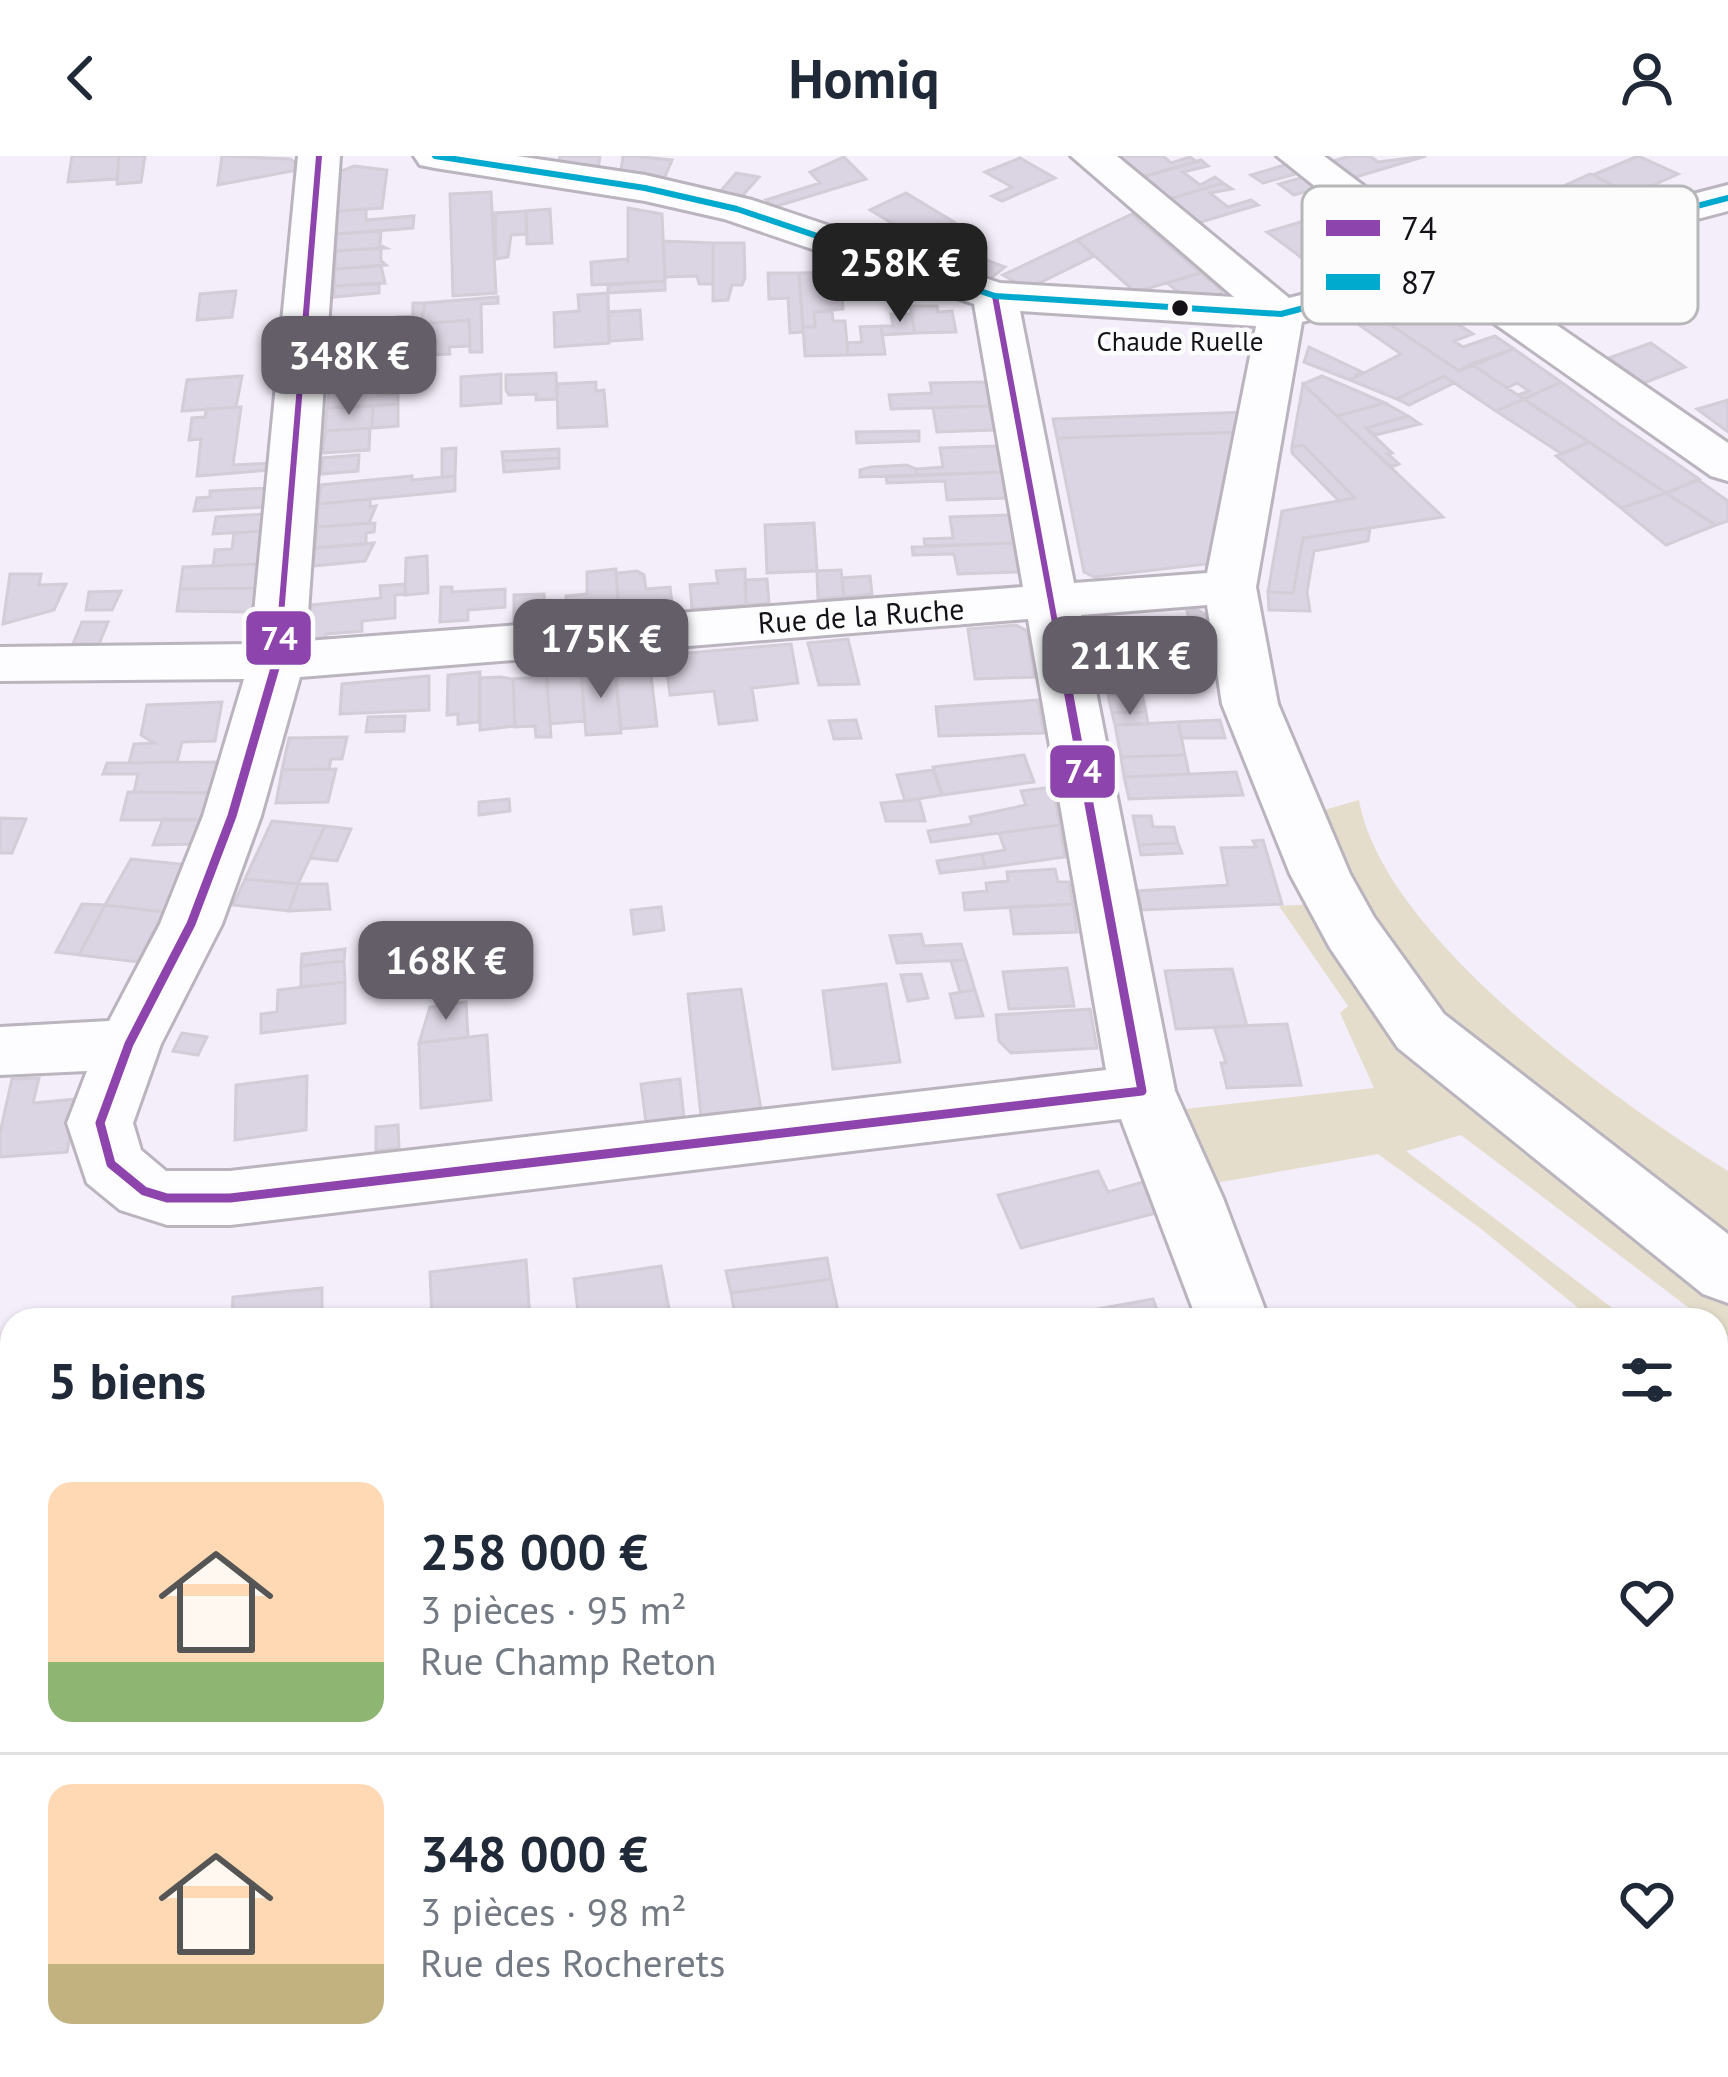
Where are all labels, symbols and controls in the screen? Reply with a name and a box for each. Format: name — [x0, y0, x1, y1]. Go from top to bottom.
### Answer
text: Homiq — [788, 43, 940, 113]
icon: back — [48, 45, 114, 111]
icon: person — [1614, 45, 1680, 111]
legend — [1302, 186, 1698, 324]
text: 74 — [1401, 206, 1437, 249]
pin: 258K € — [802, 223, 998, 325]
text: 258K € — [839, 236, 961, 287]
text: 87 — [1401, 260, 1437, 303]
marker: Chaude Ruelle — [1169, 297, 1191, 319]
pin: 348K € — [251, 316, 447, 418]
place label: Chaude Ruelle — [1096, 324, 1264, 358]
text: 348K € — [288, 329, 410, 380]
street label: Rue de la Ruche — [756, 588, 966, 642]
pin: 175K € — [503, 599, 699, 701]
line badge: 74 — [244, 609, 313, 667]
text: 175K € — [540, 612, 662, 663]
text: 74 — [260, 616, 298, 659]
pin: 211K € — [1032, 616, 1228, 718]
text: 211K € — [1069, 629, 1191, 680]
line badge: 74 — [1048, 743, 1117, 800]
text: 74 — [1064, 749, 1102, 792]
pin: 168K € — [348, 921, 544, 1023]
text: 168K € — [385, 934, 507, 985]
text: 5 biens — [48, 1347, 206, 1413]
icon: filters — [1614, 1347, 1680, 1413]
text: 258 000 € — [420, 1518, 648, 1584]
icon: home — [144, 1530, 288, 1674]
icon: heart — [1614, 1569, 1680, 1635]
text: 3 pièces · 95 m² — [420, 1584, 687, 1635]
text: Rue Champ Reton — [420, 1635, 716, 1686]
text: 348 000 € — [420, 1820, 648, 1886]
icon: home — [144, 1832, 288, 1976]
icon: heart — [1614, 1871, 1680, 1937]
text: 3 pièces · 98 m² — [420, 1886, 687, 1937]
text: Rue des Rocherets — [420, 1937, 725, 1988]

